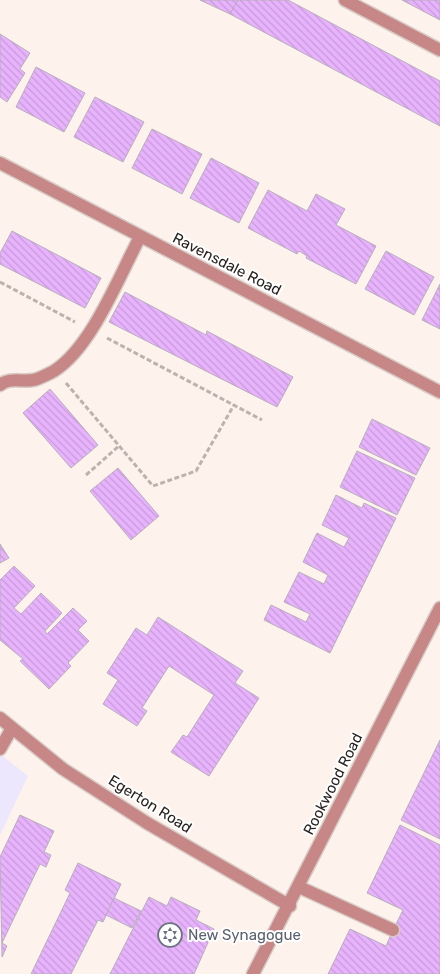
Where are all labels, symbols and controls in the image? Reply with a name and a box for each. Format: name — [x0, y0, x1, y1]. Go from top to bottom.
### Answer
street label: Ravensdale Road — [170, 229, 284, 299]
street label: Rookwood Road — [300, 730, 366, 838]
street label: Egerton Road — [105, 771, 195, 837]
synagogue icon: New Synagogue — [157, 922, 183, 948]
place label: New Synagogue — [188, 926, 301, 944]

